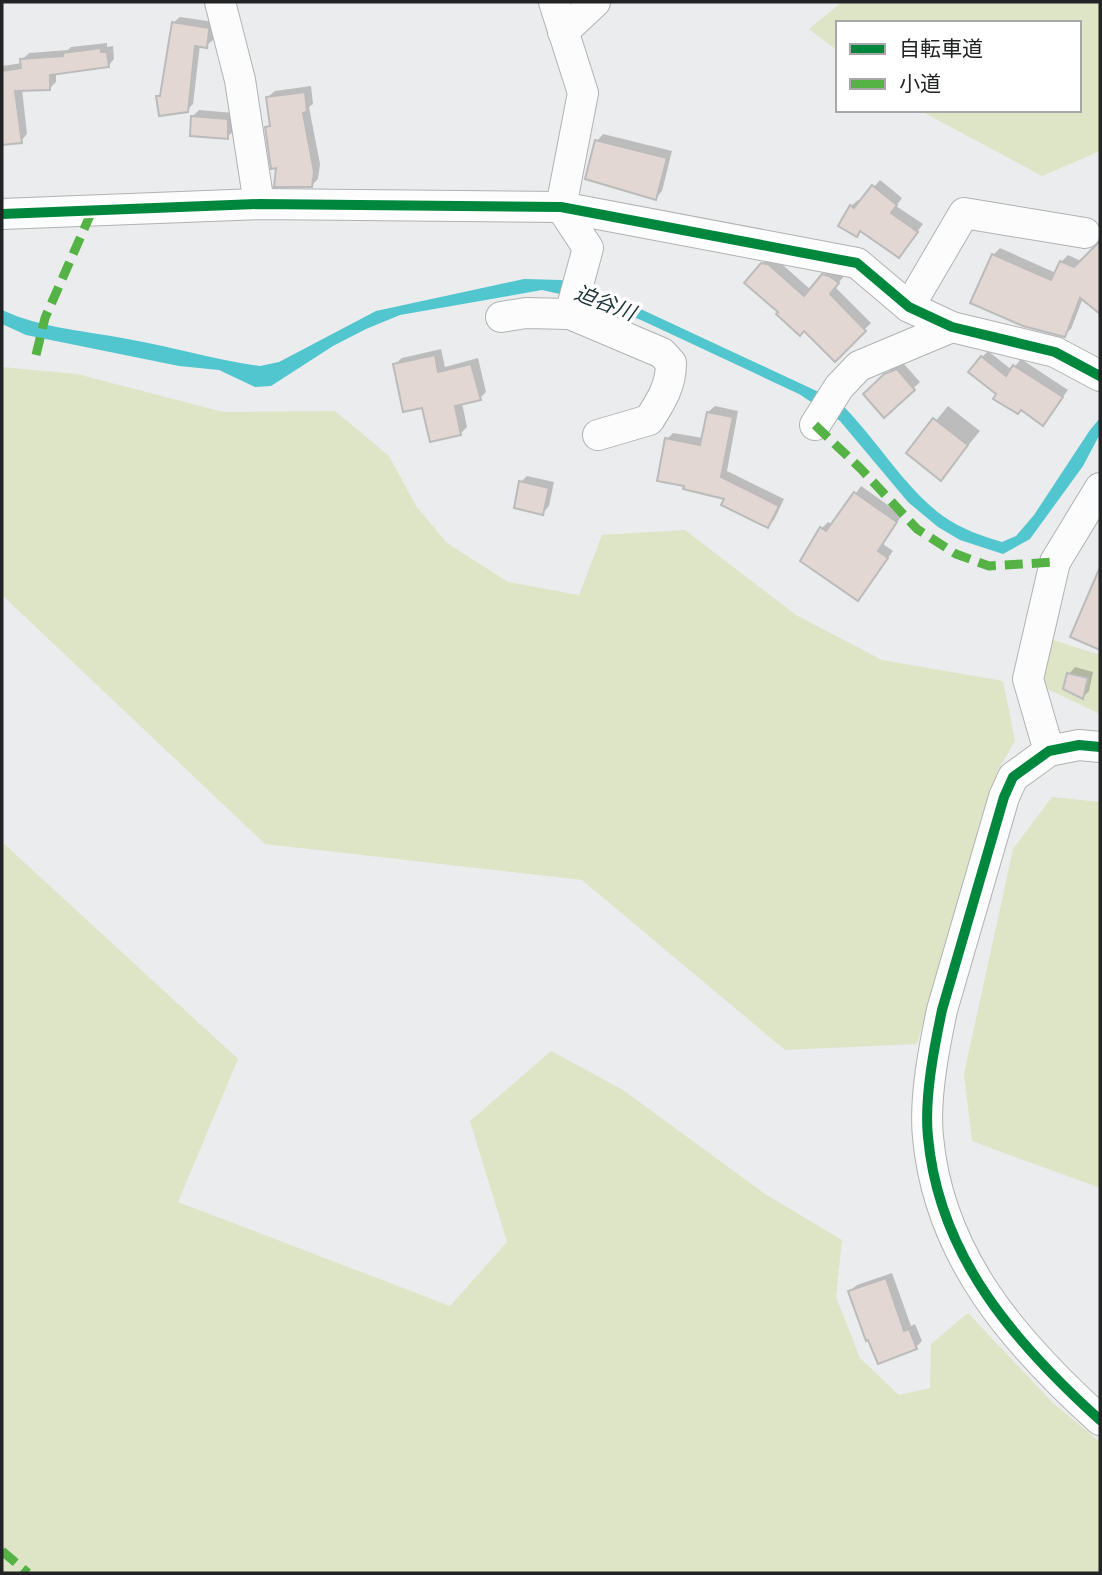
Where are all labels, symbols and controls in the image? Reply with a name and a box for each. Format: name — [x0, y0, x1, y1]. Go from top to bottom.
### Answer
legend — [836, 21, 1081, 112]
text: 自転車道 — [899, 35, 983, 61]
text: 小道 — [899, 70, 941, 96]
water label: 迫谷川 — [571, 279, 641, 326]

